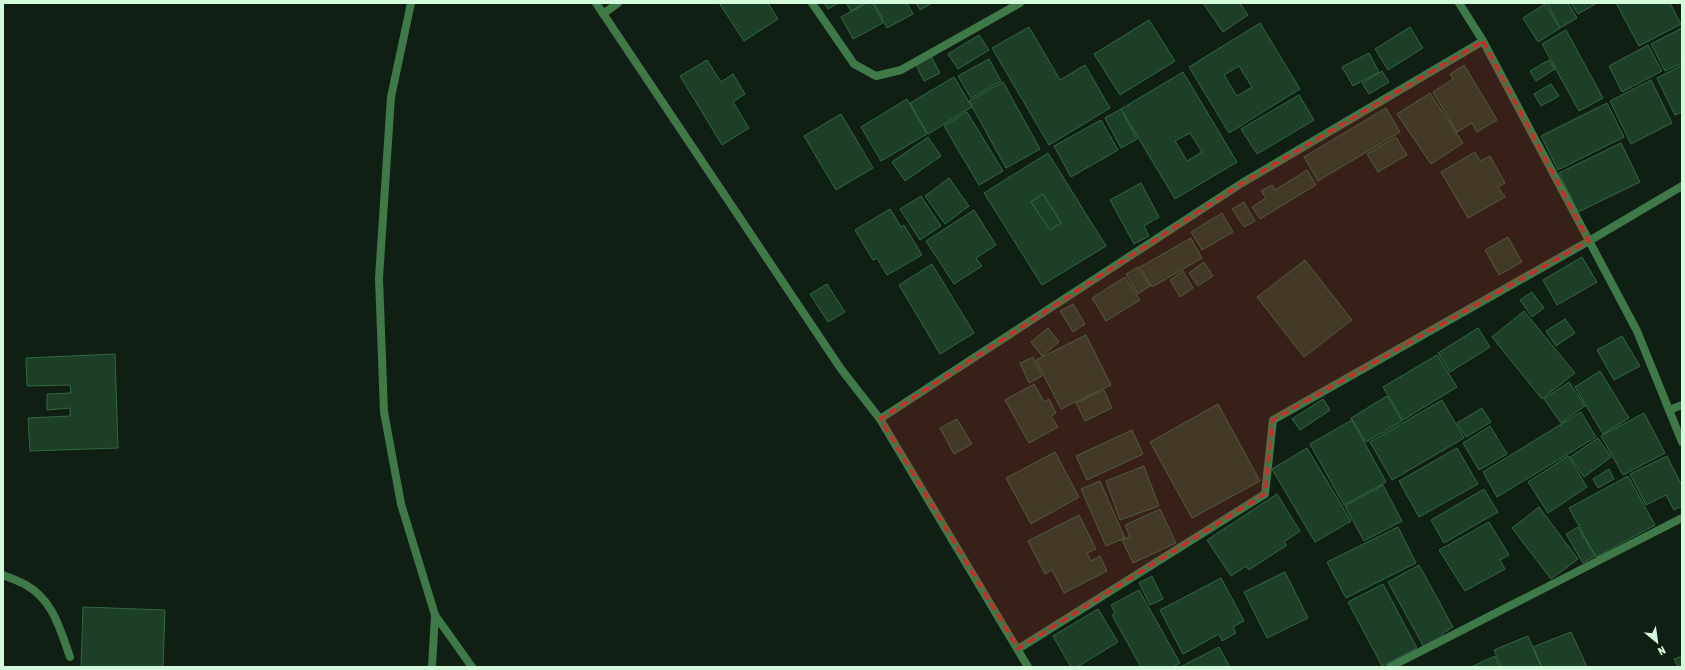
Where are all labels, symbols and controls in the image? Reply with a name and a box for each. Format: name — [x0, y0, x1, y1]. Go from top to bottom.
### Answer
north arrow — [1637, 622, 1677, 662]
text: N — [1656, 644, 1668, 658]

